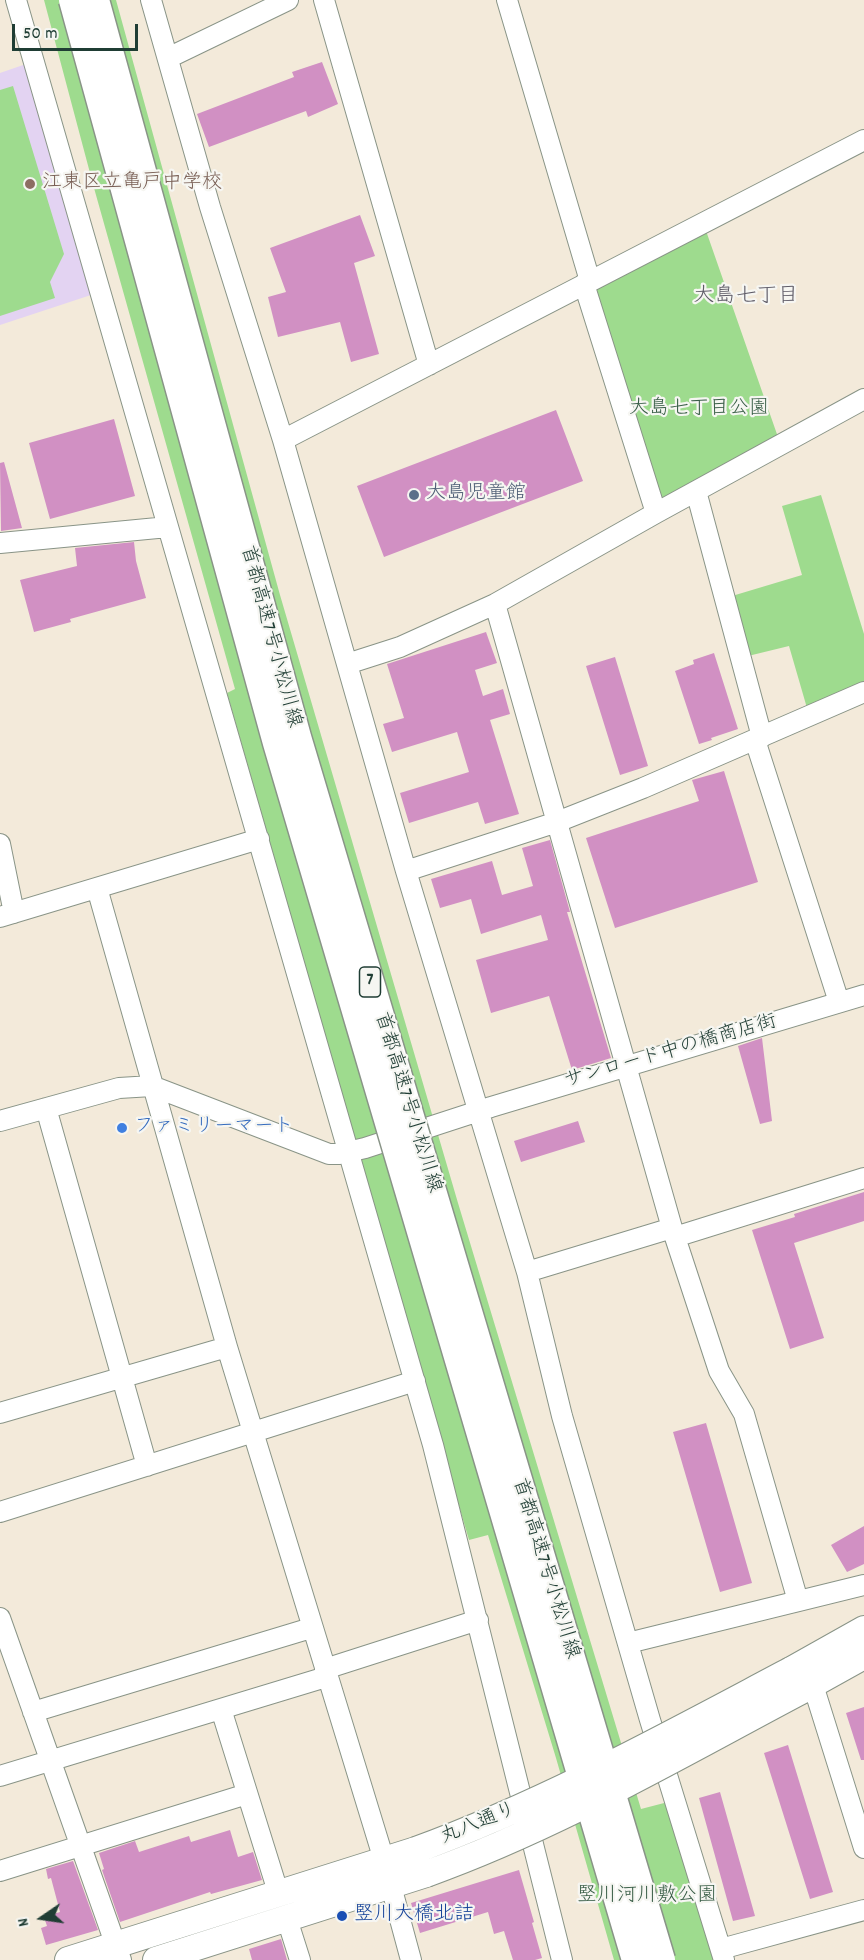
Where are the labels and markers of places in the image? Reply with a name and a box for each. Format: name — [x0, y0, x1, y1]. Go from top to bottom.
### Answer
place label: 江東区立亀戸中学校 — [42, 172, 222, 196]
marker: 江東区立亀戸中学校 — [23, 177, 37, 191]
place label: 大島児童館 — [426, 483, 526, 507]
marker: 大島児童館 — [407, 488, 421, 502]
place label: ファミリーマート — [134, 1116, 294, 1140]
marker: ファミリーマート — [115, 1121, 129, 1135]
place label: 竪川大橋北詰 — [354, 1904, 474, 1928]
marker: 竪川大橋北詰 — [335, 1909, 349, 1923]

